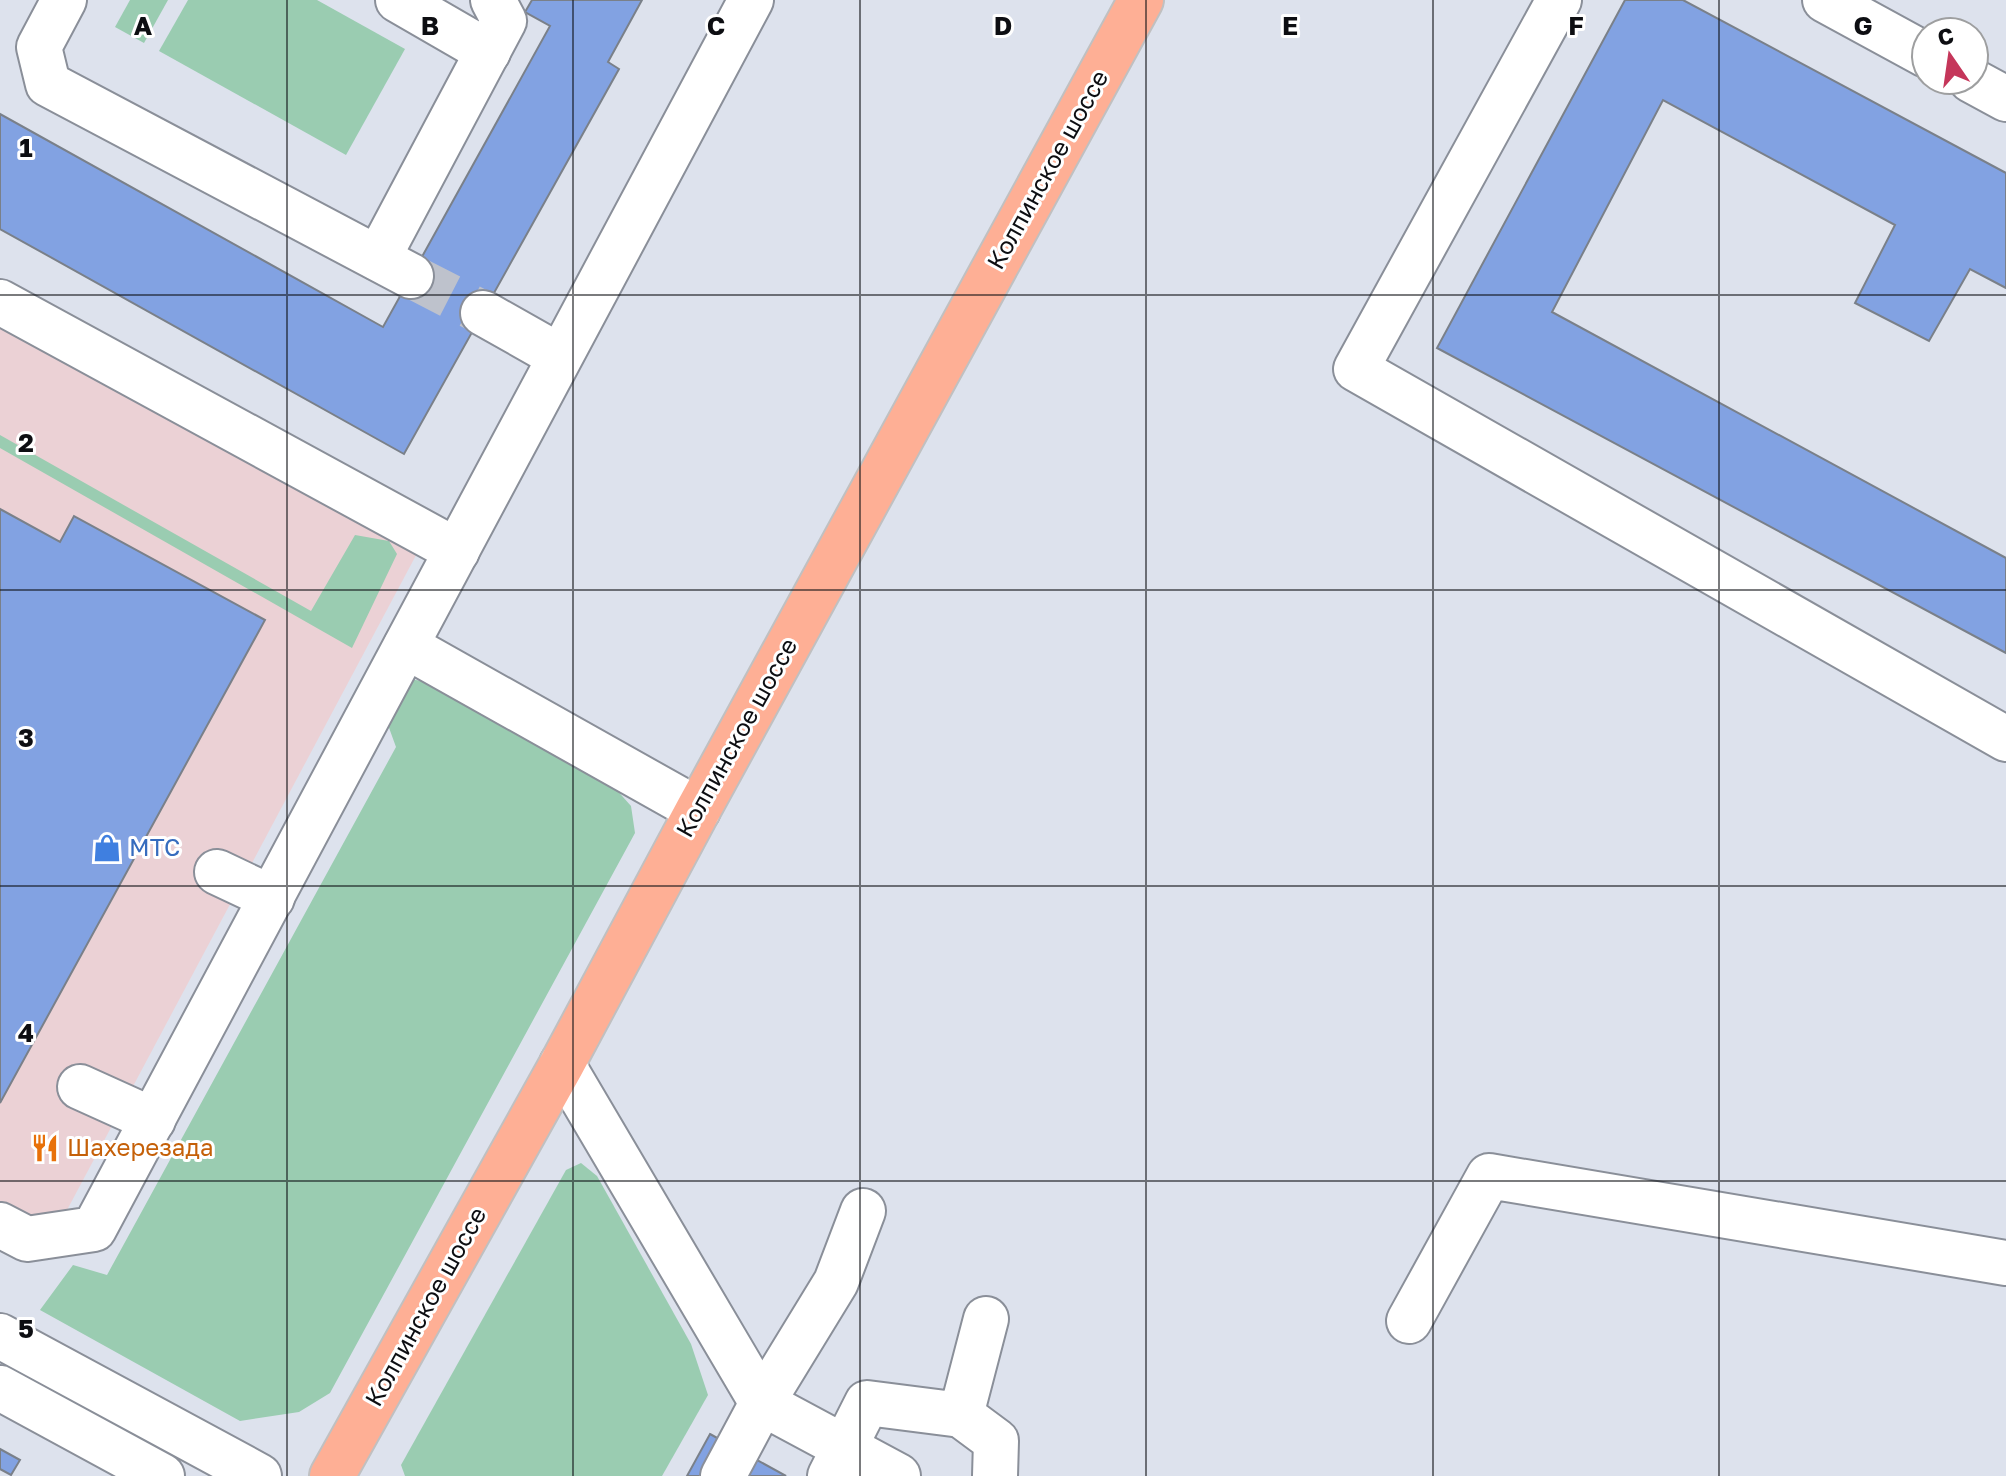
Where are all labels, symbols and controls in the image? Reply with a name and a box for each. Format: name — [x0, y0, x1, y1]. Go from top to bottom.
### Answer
text: A — [134, 10, 153, 41]
text: B — [421, 10, 439, 41]
text: C — [707, 10, 725, 41]
text: D — [994, 10, 1012, 41]
text: E — [1282, 10, 1298, 41]
text: F — [1568, 10, 1584, 41]
text: G — [1853, 10, 1873, 41]
north arrow — [1910, 16, 1990, 96]
text: С — [1935, 21, 1956, 51]
street label: Колпинское шоссе — [980, 65, 1113, 274]
text: 1 — [19, 132, 33, 163]
text: 2 — [18, 427, 34, 458]
street label: Колпинское шоссе — [669, 633, 802, 842]
text: 3 — [18, 722, 34, 753]
place label: МТС — [129, 832, 180, 861]
shop icon: МТС — [92, 833, 122, 863]
text: 4 — [18, 1017, 34, 1048]
place label: Шахерезада — [67, 1132, 214, 1161]
restaurant icon: Шахерезада — [30, 1133, 60, 1163]
street label: Колпинское шоссе — [358, 1202, 491, 1411]
text: 5 — [18, 1313, 34, 1344]

